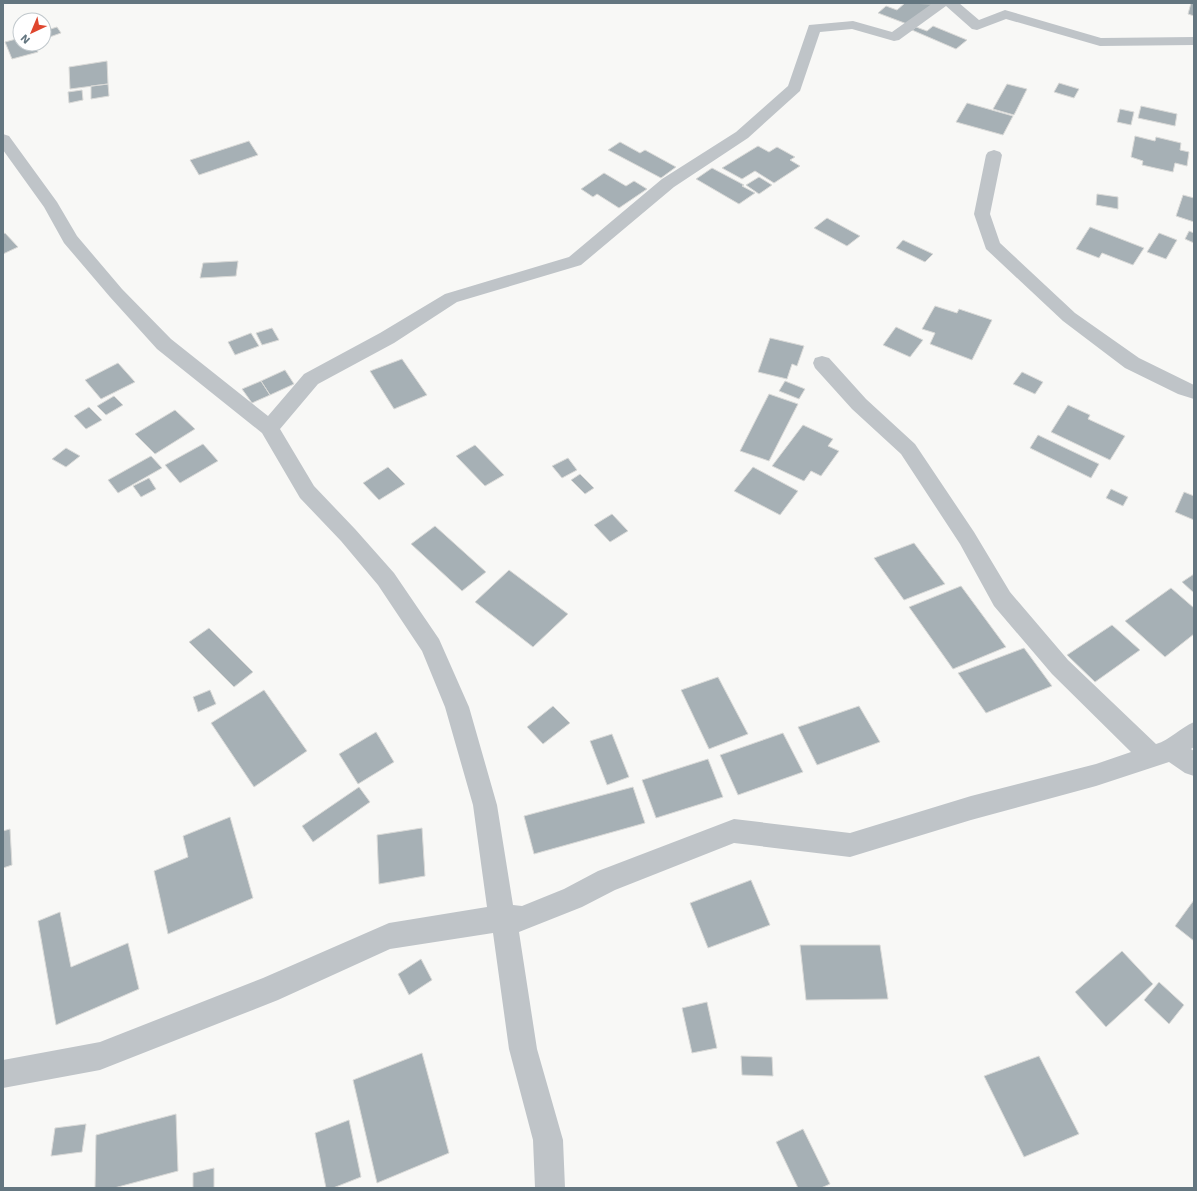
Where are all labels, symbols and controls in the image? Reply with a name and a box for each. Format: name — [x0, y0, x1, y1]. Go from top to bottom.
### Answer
north arrow — [12, 12, 52, 52]
text: N — [18, 31, 33, 46]

